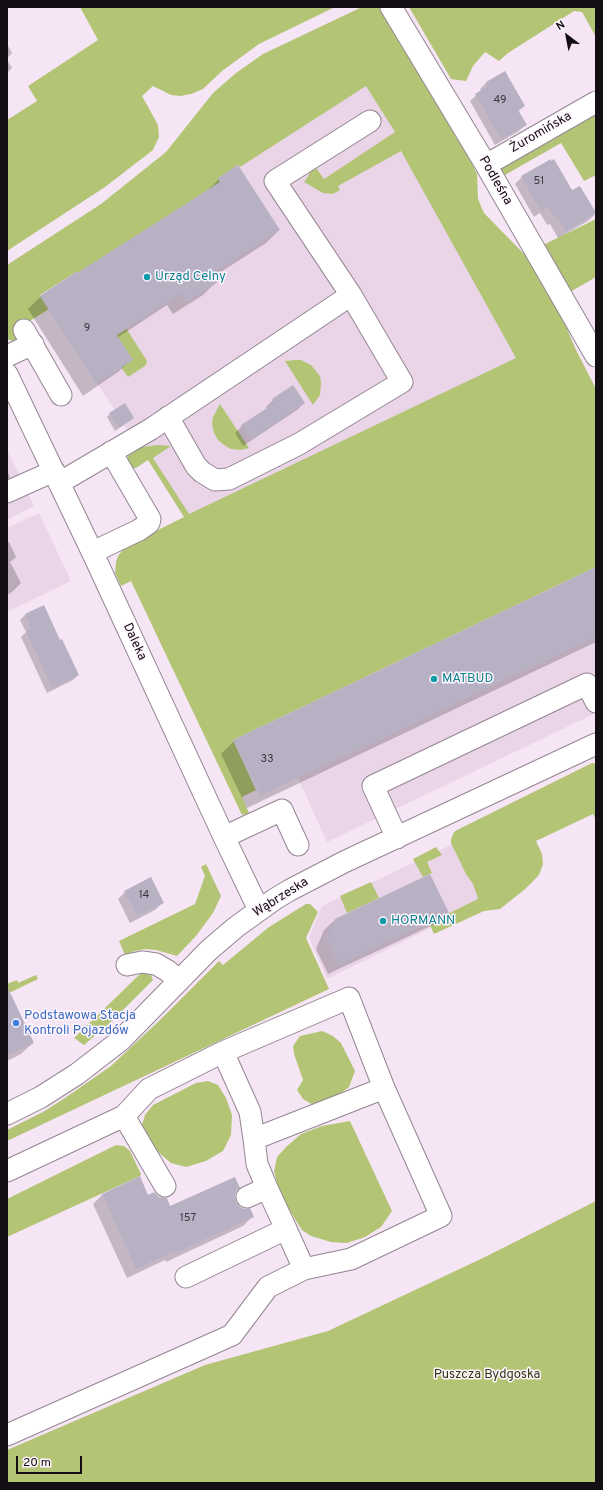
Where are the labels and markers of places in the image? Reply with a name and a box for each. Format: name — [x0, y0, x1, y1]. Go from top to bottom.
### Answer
place label: Urząd Celny — [155, 269, 226, 285]
marker: Urząd Celny — [142, 272, 152, 282]
place label: MATBUD — [442, 671, 493, 687]
marker: MATBUD — [429, 674, 439, 684]
place label: HORMANN — [391, 913, 455, 929]
marker: HORMANN — [378, 916, 388, 926]
place label: Podstawowa Stacja Kontroli Pojazdów — [24, 1008, 136, 1039]
marker: Podstawowa Stacja Kontroli Pojazdów — [11, 1018, 21, 1028]

